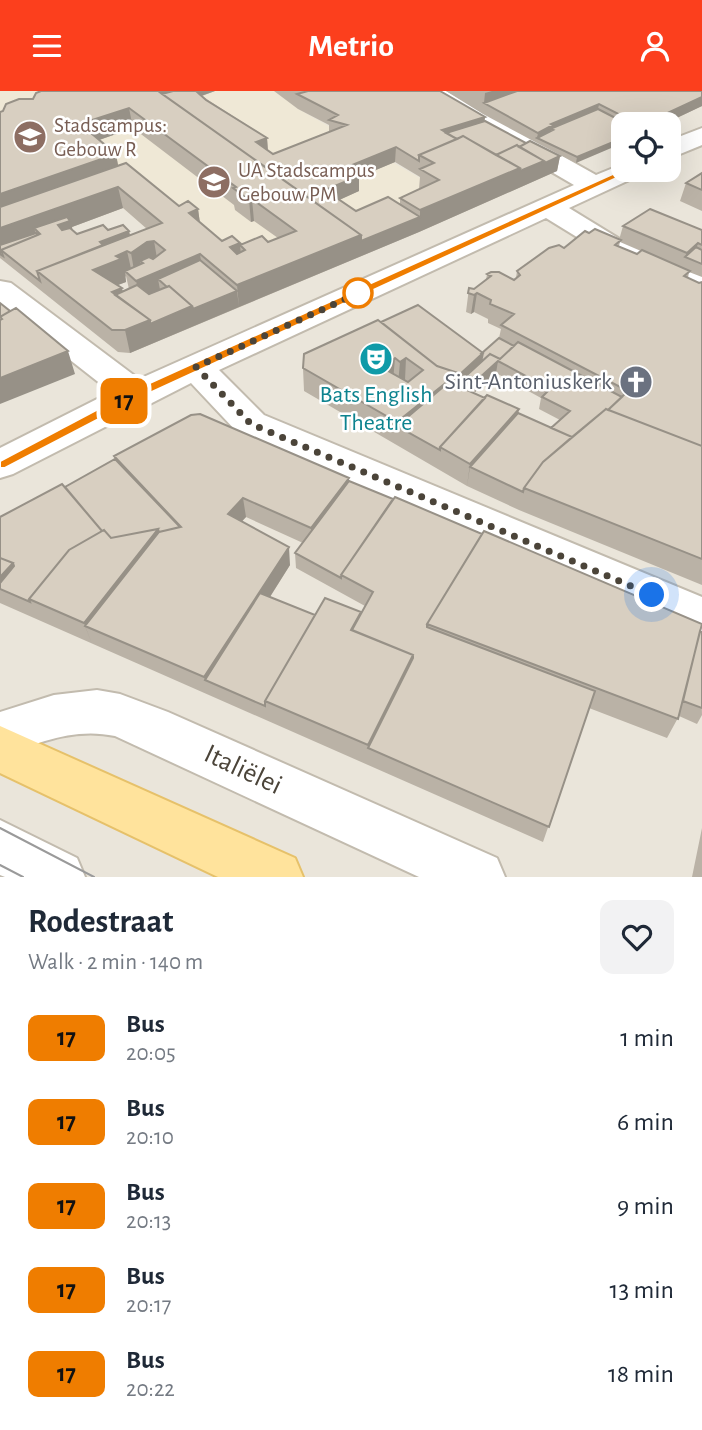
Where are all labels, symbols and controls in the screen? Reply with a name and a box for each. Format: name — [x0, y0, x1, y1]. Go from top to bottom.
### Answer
icon: menu — [28, 27, 66, 65]
icon: person — [636, 27, 674, 65]
text: Metrio — [308, 30, 394, 62]
map controls — [611, 112, 681, 182]
button: locate — [611, 112, 681, 182]
place label: Stadscampus: Gebouw R — [54, 115, 167, 160]
school or university icon: Stadscampus: Gebouw R — [11, 118, 49, 156]
place label: UA Stadscampus Gebouw PM — [238, 160, 375, 205]
school or university icon: UA Stadscampus Gebouw PM — [195, 163, 233, 201]
unlabelled marker — [343, 278, 373, 308]
theatre icon: Bats English Theatre — [357, 340, 395, 378]
church icon: Sint-Antoniuskerk — [617, 363, 655, 401]
place label: Sint-Antoniuskerk — [444, 370, 612, 394]
line badge: 17 — [92, 378, 156, 424]
place label: Bats English Theatre — [320, 383, 432, 435]
text: 17 — [114, 389, 134, 413]
your location — [634, 577, 669, 612]
street label: Italiëlei — [200, 740, 286, 800]
button: heart — [600, 900, 674, 974]
text: Rodestraat — [28, 906, 174, 939]
text: Walk · 2 min · 140 m — [28, 951, 203, 974]
text: Bus — [126, 1011, 165, 1037]
text: 1 min — [620, 1025, 674, 1051]
text: 17 — [57, 1026, 76, 1050]
text: 20:05 — [126, 1042, 176, 1065]
text: Bus — [126, 1095, 165, 1121]
text: 6 min — [617, 1109, 674, 1135]
text: 17 — [57, 1110, 76, 1134]
text: 20:10 — [126, 1126, 174, 1149]
text: Bus — [126, 1179, 165, 1205]
text: 9 min — [617, 1193, 674, 1219]
text: 17 — [57, 1194, 76, 1218]
text: 20:13 — [126, 1210, 171, 1233]
text: Bus — [126, 1263, 165, 1289]
text: 13 min — [610, 1277, 674, 1303]
text: 17 — [57, 1278, 76, 1302]
text: 20:17 — [126, 1294, 171, 1317]
text: Bus — [126, 1347, 165, 1373]
text: 18 min — [608, 1361, 674, 1387]
text: 17 — [57, 1362, 76, 1386]
text: 20:22 — [126, 1378, 175, 1401]

